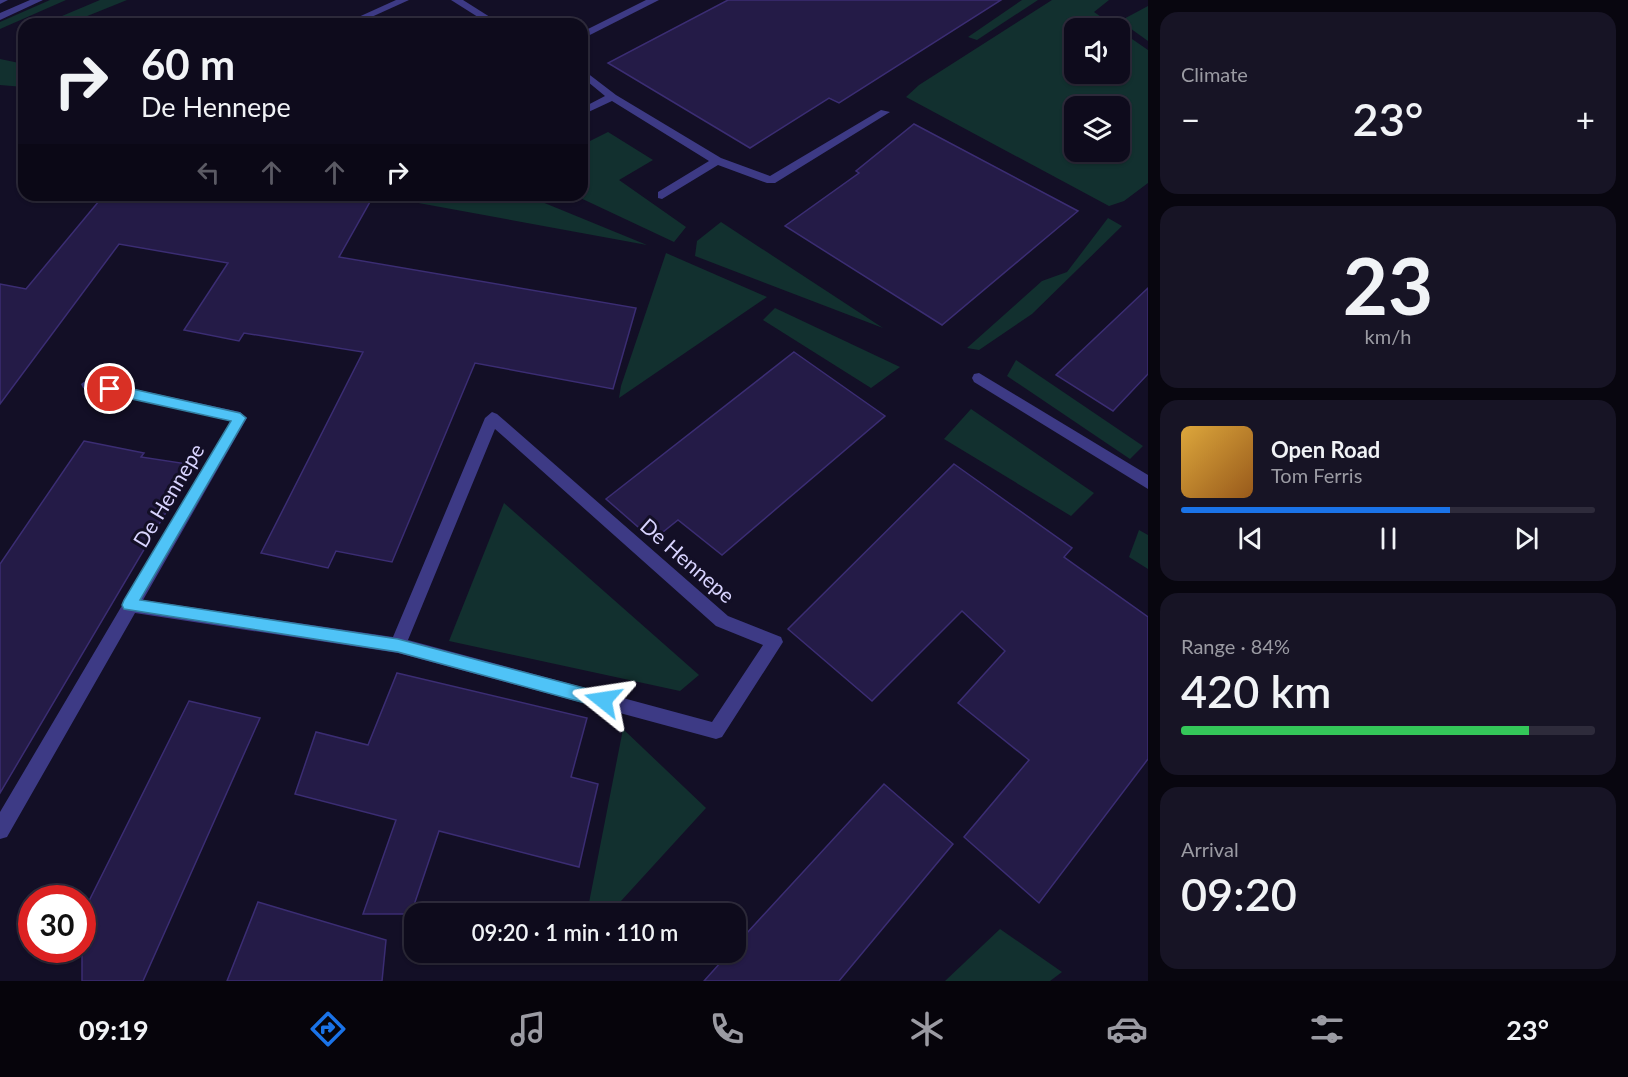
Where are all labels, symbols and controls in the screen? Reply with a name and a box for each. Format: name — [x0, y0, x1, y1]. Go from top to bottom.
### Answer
map controls — [1064, 18, 1130, 162]
button: sound — [1064, 18, 1130, 84]
text: 60 m — [141, 39, 235, 89]
icon: right — [42, 42, 120, 120]
text: Climate — [1181, 62, 1248, 86]
text: De Hennepe — [141, 90, 291, 123]
text: 23° — [1353, 92, 1423, 146]
button: layers — [1064, 96, 1130, 162]
text: − — [1181, 99, 1200, 139]
text: + — [1576, 99, 1595, 139]
icon: left — [192, 156, 225, 189]
icon: ahead — [255, 156, 288, 189]
icon: ahead — [318, 156, 351, 189]
icon: right — [381, 156, 414, 189]
text: 23 — [1343, 238, 1433, 332]
text: km/h — [1365, 324, 1411, 348]
pin — [84, 363, 135, 414]
icon: arrive — [93, 372, 126, 405]
text: Open Road — [1271, 436, 1380, 463]
street label: De Hennepe — [127, 439, 209, 551]
text: Tom Ferris — [1271, 463, 1362, 487]
street label: De Hennepe — [636, 512, 740, 608]
icon: previous — [1234, 522, 1267, 555]
icon: pause — [1372, 522, 1405, 555]
icon: next — [1510, 522, 1543, 555]
text: Range · 84% — [1181, 634, 1290, 658]
text: 420 km — [1181, 664, 1331, 718]
position arrow — [571, 668, 635, 732]
text: Arrival — [1181, 837, 1239, 861]
text: 09:20 — [1181, 867, 1297, 921]
speed limit sign: 30 — [18, 885, 96, 963]
text: 09:20 · 1 min · 110 m — [472, 919, 678, 946]
icon: directions — [307, 1008, 349, 1050]
icon: music — [507, 1008, 549, 1050]
icon: phone — [706, 1008, 748, 1050]
icon: climate — [906, 1008, 948, 1050]
icon: car — [1106, 1008, 1148, 1050]
icon: filters — [1306, 1008, 1348, 1050]
text: 09:19 — [79, 1013, 149, 1046]
text: 23° — [1506, 1013, 1549, 1046]

